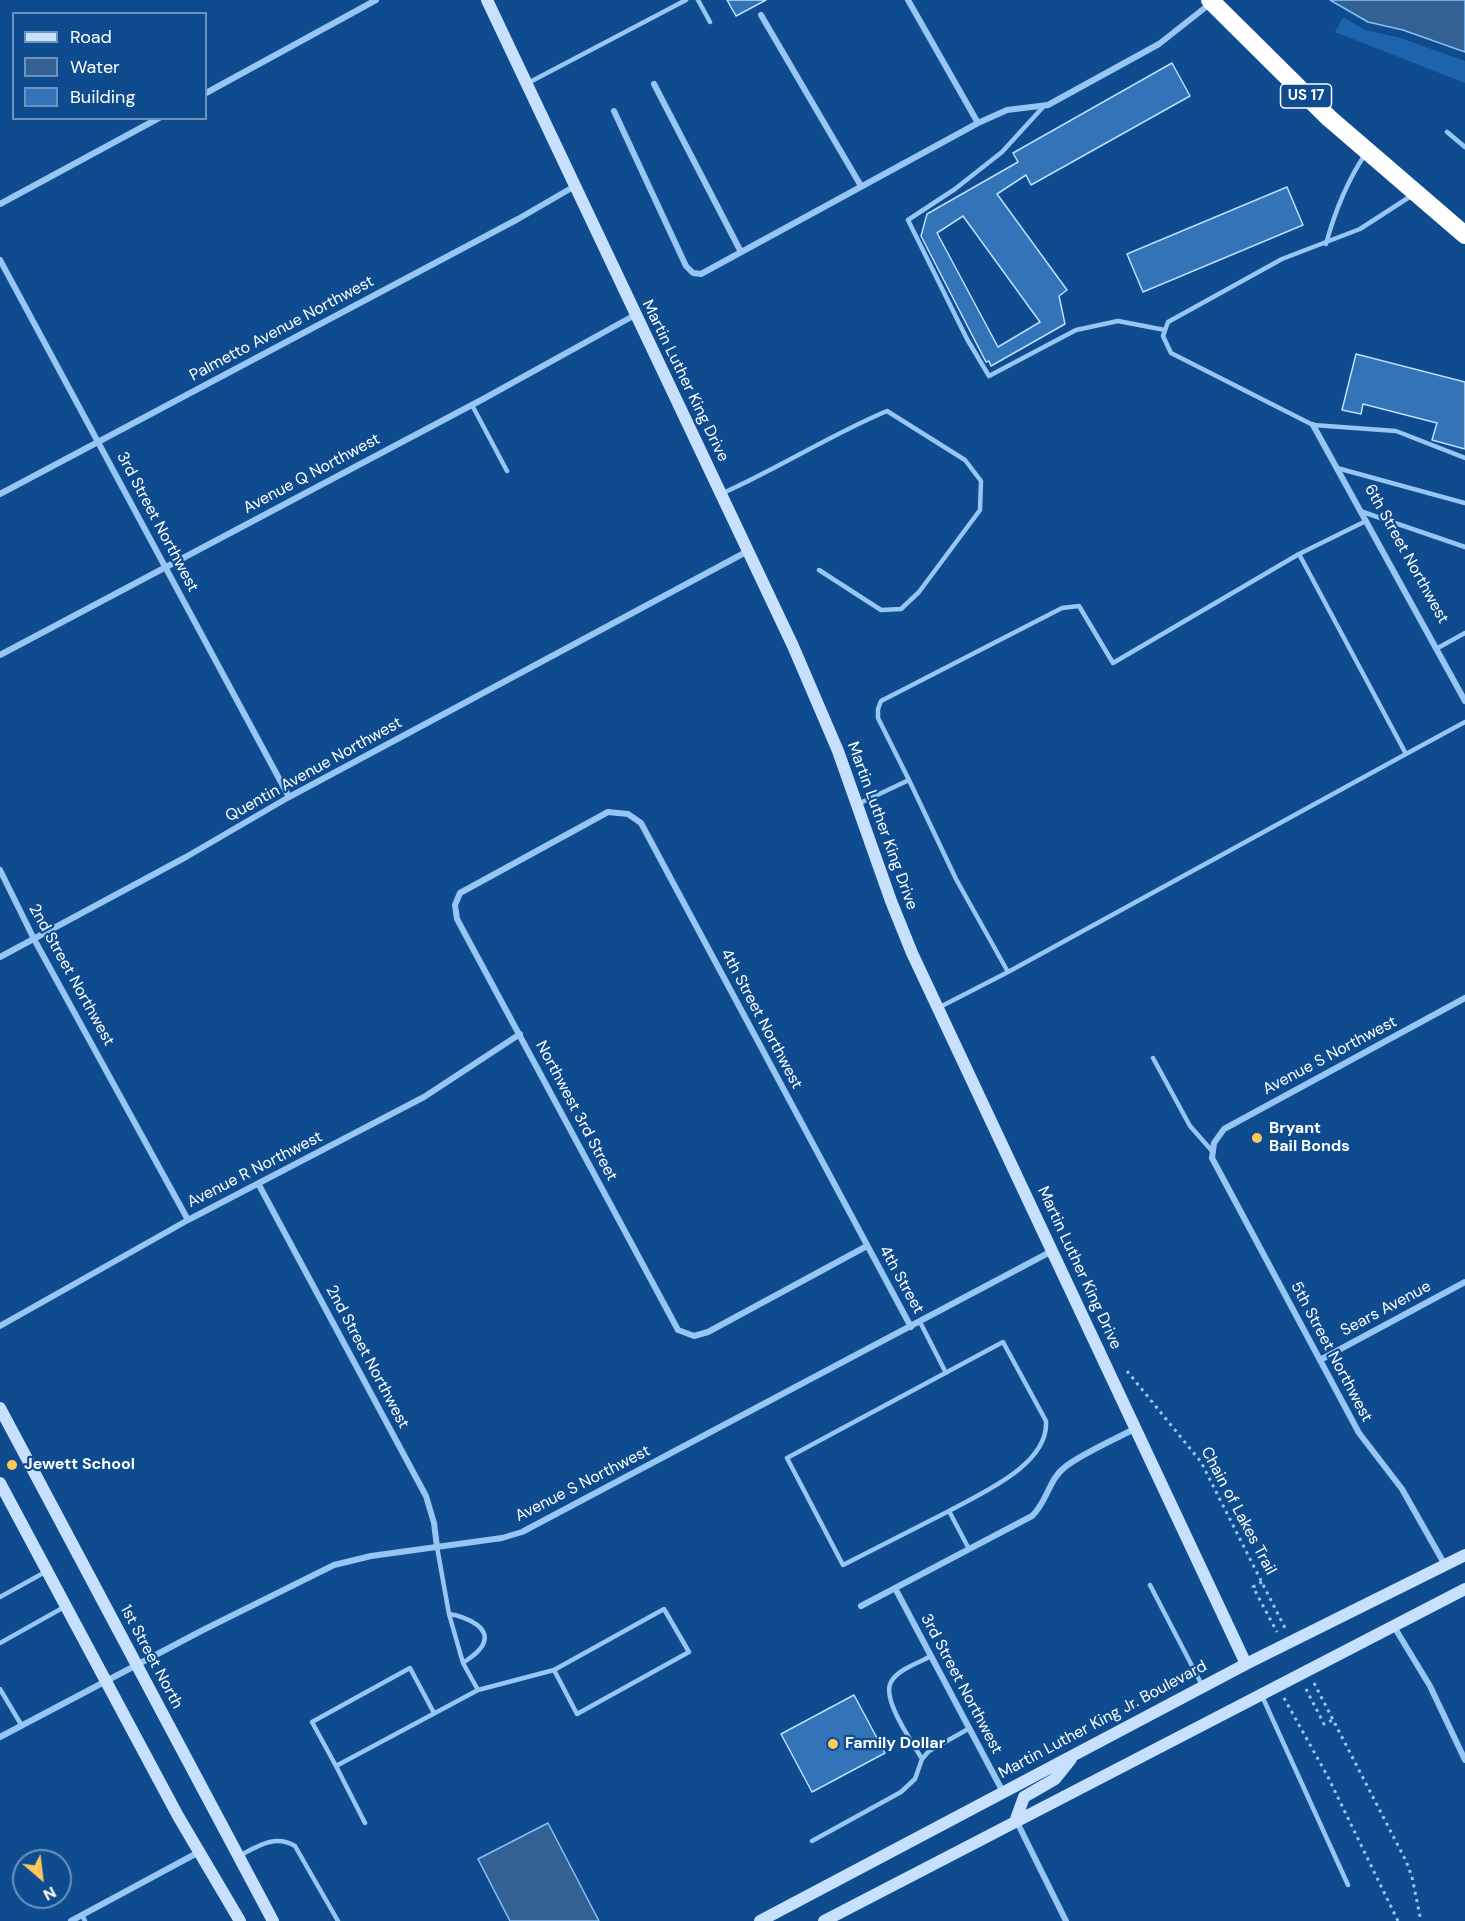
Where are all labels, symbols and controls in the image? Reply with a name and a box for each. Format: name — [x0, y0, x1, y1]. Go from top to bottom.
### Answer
legend — [12, 12, 207, 120]
text: Road — [70, 25, 112, 49]
text: Water — [70, 55, 120, 79]
road number: US 17 — [1280, 84, 1332, 108]
text: Building — [70, 85, 135, 109]
street label: Palmetto Avenue Northwest — [187, 272, 377, 386]
street label: Martin Luther King Drive — [637, 297, 733, 465]
street label: Avenue Q Northwest — [240, 430, 384, 518]
street label: 3rd Street Northwest — [112, 449, 202, 595]
street label: 6th Street Northwest — [1360, 481, 1452, 627]
street label: Quentin Avenue Northwest — [222, 713, 406, 827]
street label: Martin Luther King Drive — [843, 739, 921, 913]
street label: 2nd Street Northwest — [24, 901, 118, 1049]
street label: 4th Street Northwest — [716, 946, 806, 1092]
street label: Avenue S Northwest — [1260, 1013, 1400, 1099]
street label: Northwest 3rd Street — [531, 1038, 621, 1184]
place label: Bryant Bail Bonds — [1269, 1119, 1350, 1157]
street label: Avenue R Northwest — [184, 1128, 326, 1212]
marker: Bryant Bail Bonds — [1250, 1131, 1264, 1145]
street label: Martin Luther King Drive — [1033, 1184, 1125, 1352]
street label: 4th Street — [874, 1243, 928, 1317]
street label: Sears Avenue — [1338, 1277, 1434, 1341]
street label: 5th Street Northwest — [1286, 1279, 1376, 1425]
street label: 2nd Street Northwest — [321, 1282, 413, 1432]
street label: Avenue S Northwest — [512, 1442, 654, 1526]
street label: Chain of Lakes Trail — [1196, 1444, 1280, 1578]
place label: Jewett School — [24, 1455, 135, 1475]
marker: Jewett School — [5, 1458, 19, 1472]
street label: 1st Street North — [116, 1602, 186, 1712]
street label: 3rd Street Northwest — [916, 1611, 1006, 1757]
street label: Martin Luther King Jr. Boulevard — [996, 1657, 1210, 1783]
place label: Family Dollar — [845, 1734, 945, 1754]
marker: Family Dollar — [826, 1737, 840, 1751]
north arrow — [12, 1849, 72, 1909]
text: N — [40, 1882, 60, 1906]

